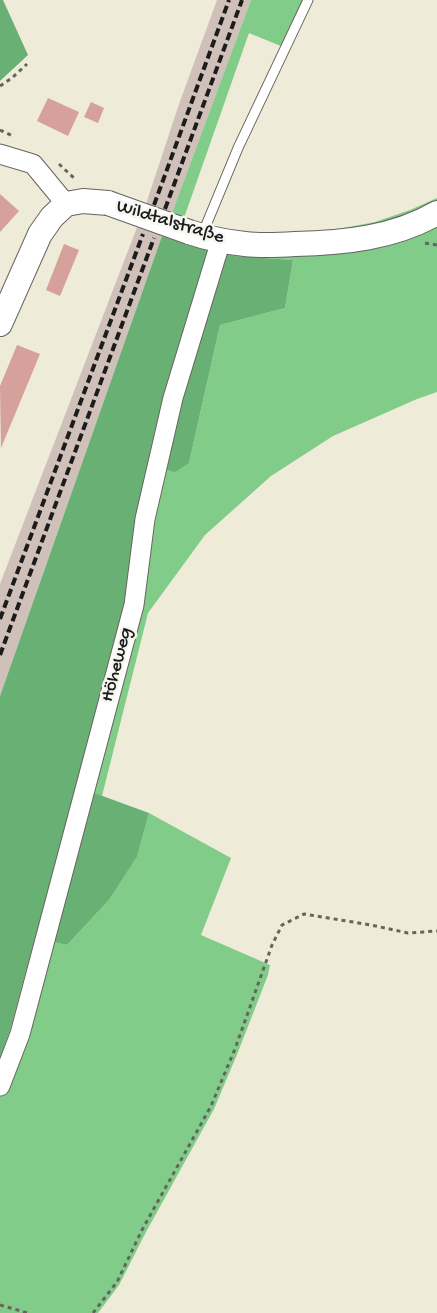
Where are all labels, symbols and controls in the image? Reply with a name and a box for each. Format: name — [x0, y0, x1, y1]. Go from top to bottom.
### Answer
street label: Wildtalstraße — [113, 196, 227, 250]
street label: Höheweg — [97, 625, 139, 705]

